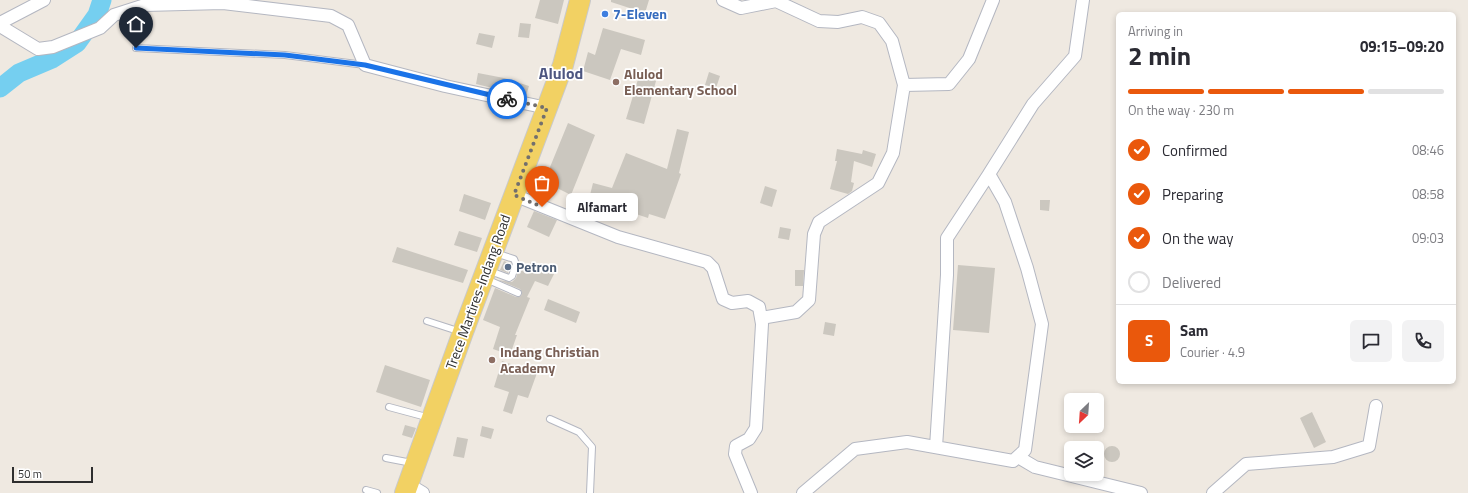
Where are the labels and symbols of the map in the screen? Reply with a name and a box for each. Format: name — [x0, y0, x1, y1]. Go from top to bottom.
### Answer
place label: 7-Eleven — [613, 3, 667, 24]
pin — [119, 7.0, 153, 48]
marker: 7-Eleven — [600, 9, 610, 19]
district label: Alulod — [539, 61, 583, 85]
place label: Alulod Elementary School — [624, 63, 737, 100]
marker: Alulod Elementary School — [611, 77, 621, 87]
courier — [487, 79, 527, 119]
pin — [525, 166, 559, 207]
callout: Alfamart — [566, 193, 638, 221]
street label: Trece Martires-Indang Road — [440, 211, 515, 372]
place label: Petron — [516, 256, 557, 277]
marker: Petron — [503, 262, 513, 272]
place label: Indang Christian Academy — [500, 341, 599, 378]
marker: Indang Christian Academy — [487, 355, 497, 365]
north arrow — [1064, 393, 1104, 433]
scale bar — [12, 465, 93, 484]

